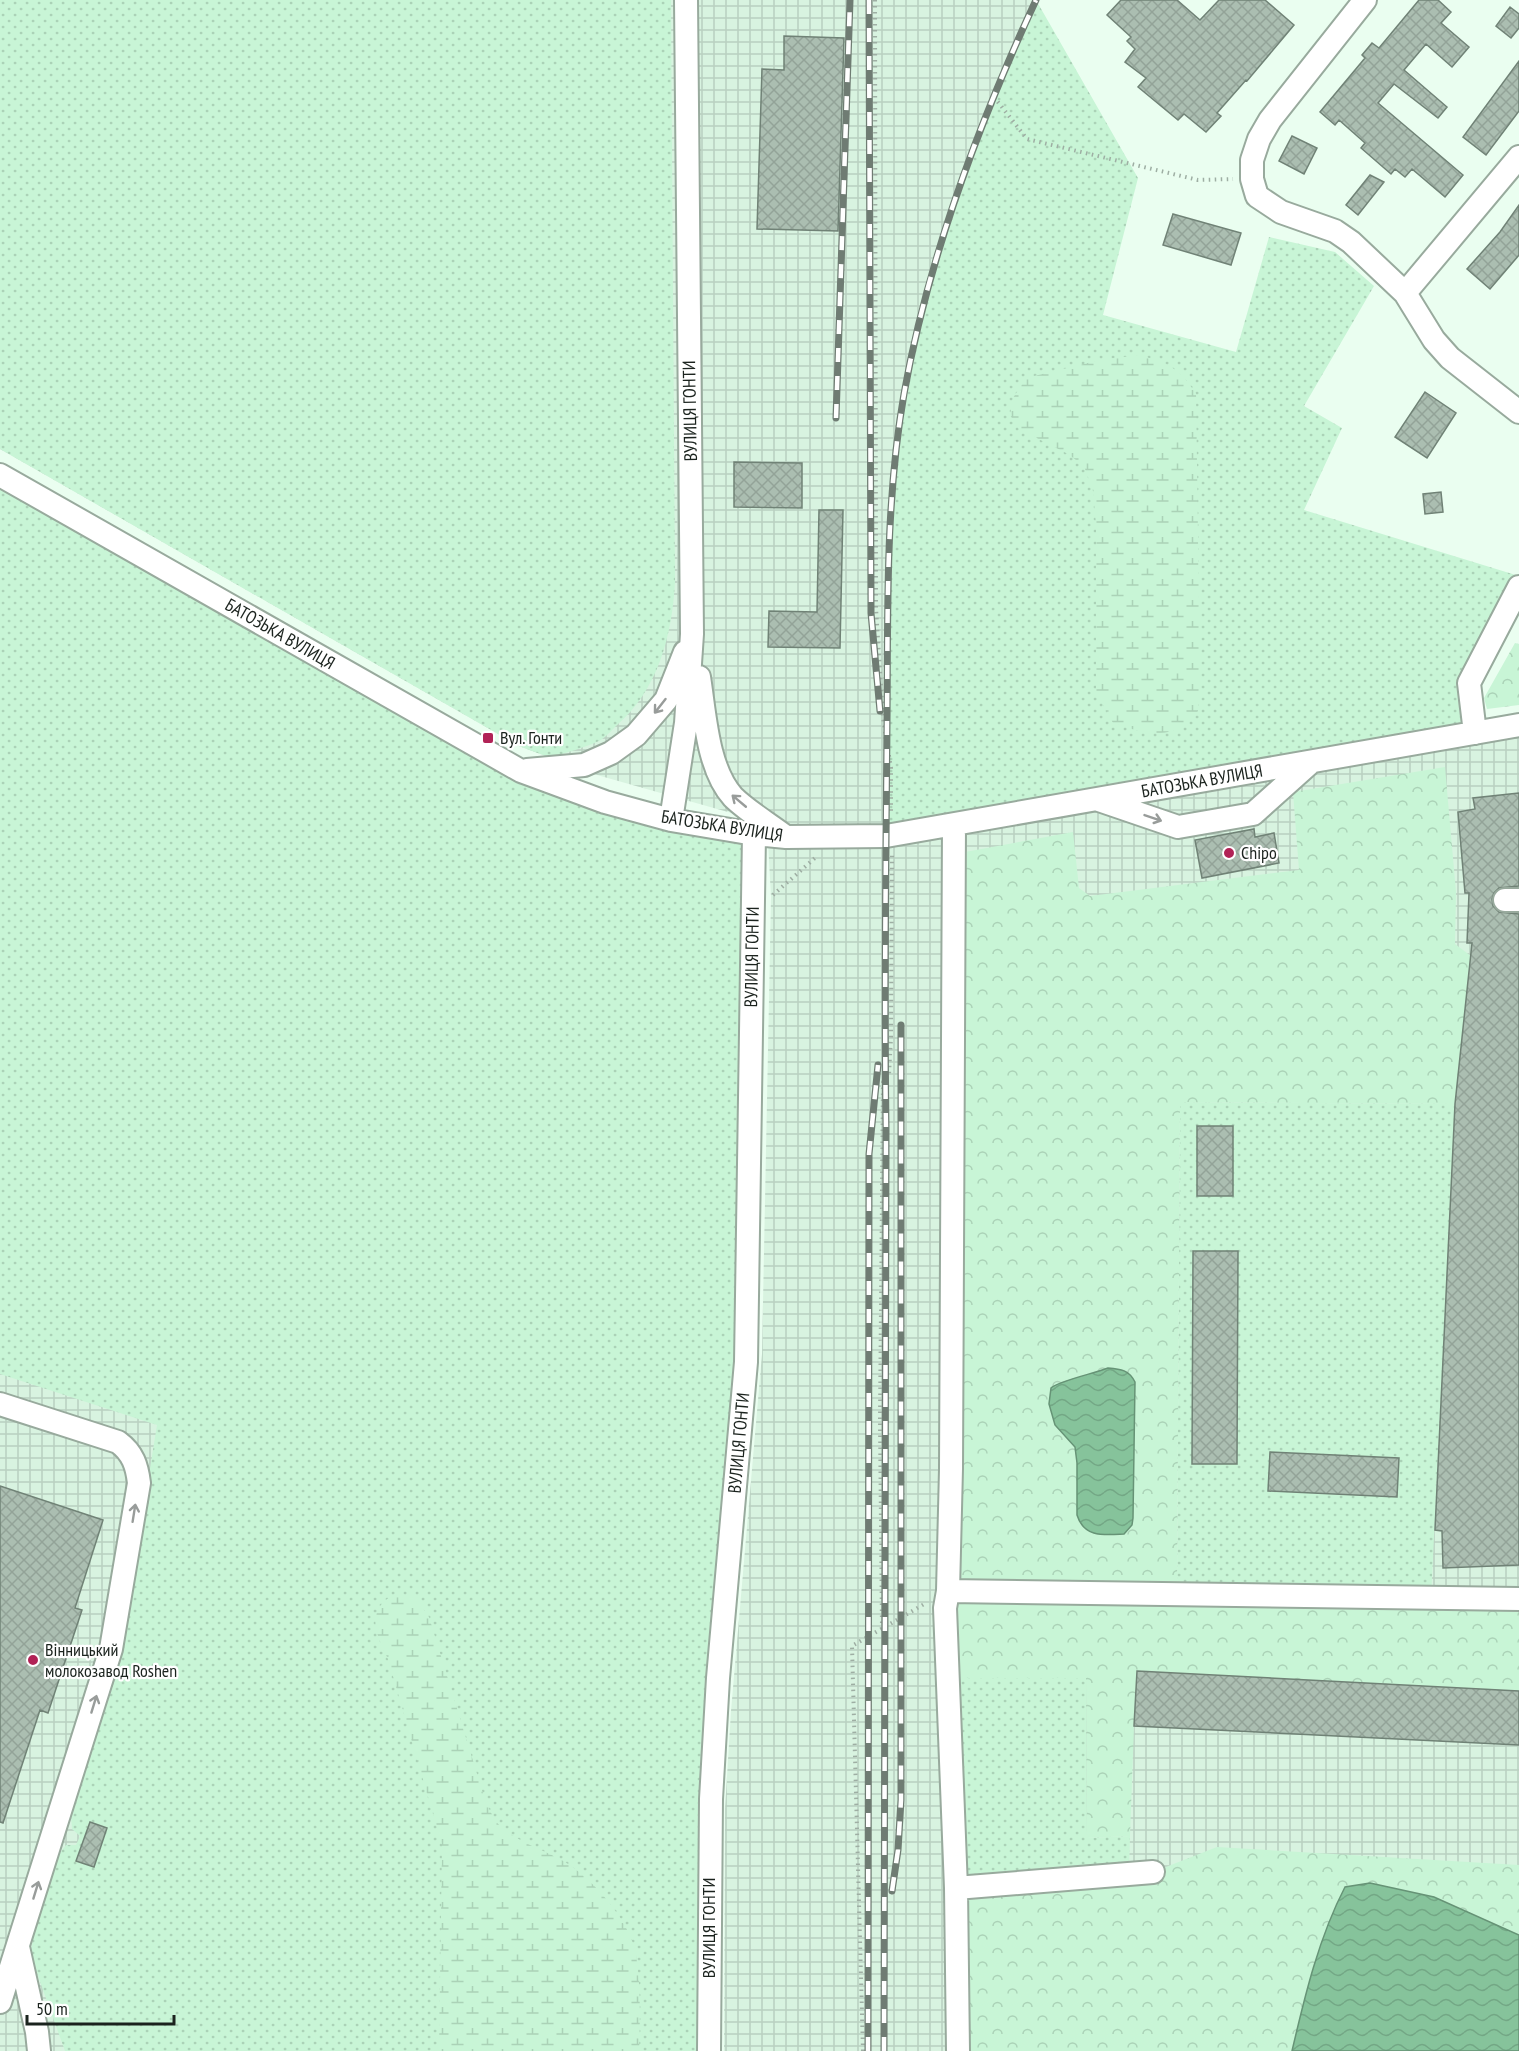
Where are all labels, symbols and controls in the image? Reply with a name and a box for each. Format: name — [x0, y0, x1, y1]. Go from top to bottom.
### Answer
street label: ВУЛИЦЯ ГОНТИ — [677, 360, 702, 462]
street label: БАТОЗЬКА ВУЛИЦЯ — [221, 593, 339, 674]
one-way arrow — [654, 698, 667, 714]
place label: Вул. Гонти — [500, 726, 562, 749]
marker: Вул. Гонти — [481, 731, 495, 745]
street label: БАТОЗЬКА ВУЛИЦЯ — [1139, 759, 1264, 802]
one-way arrow — [732, 794, 747, 808]
street label: БАТОЗЬКА ВУЛИЦЯ — [660, 805, 784, 846]
one-way arrow — [1143, 814, 1162, 825]
place label: Chipo — [1241, 841, 1277, 864]
marker: Chipo — [1222, 846, 1236, 860]
street label: ВУЛИЦЯ ГОНТИ — [739, 906, 764, 1008]
street label: ВУЛИЦЯ ГОНТИ — [723, 1392, 754, 1494]
one-way arrow — [128, 1504, 139, 1524]
place label: Вінницький молокозавод Roshen — [45, 1638, 177, 1682]
marker: Вінницький молокозавод Roshen — [26, 1653, 40, 1667]
one-way arrow — [89, 1695, 100, 1714]
street label: ВУЛИЦЯ ГОНТИ — [697, 1878, 720, 1978]
one-way arrow — [31, 1881, 42, 1900]
scale bar — [27, 1988, 174, 2026]
text: 50 m — [36, 1997, 68, 2020]

